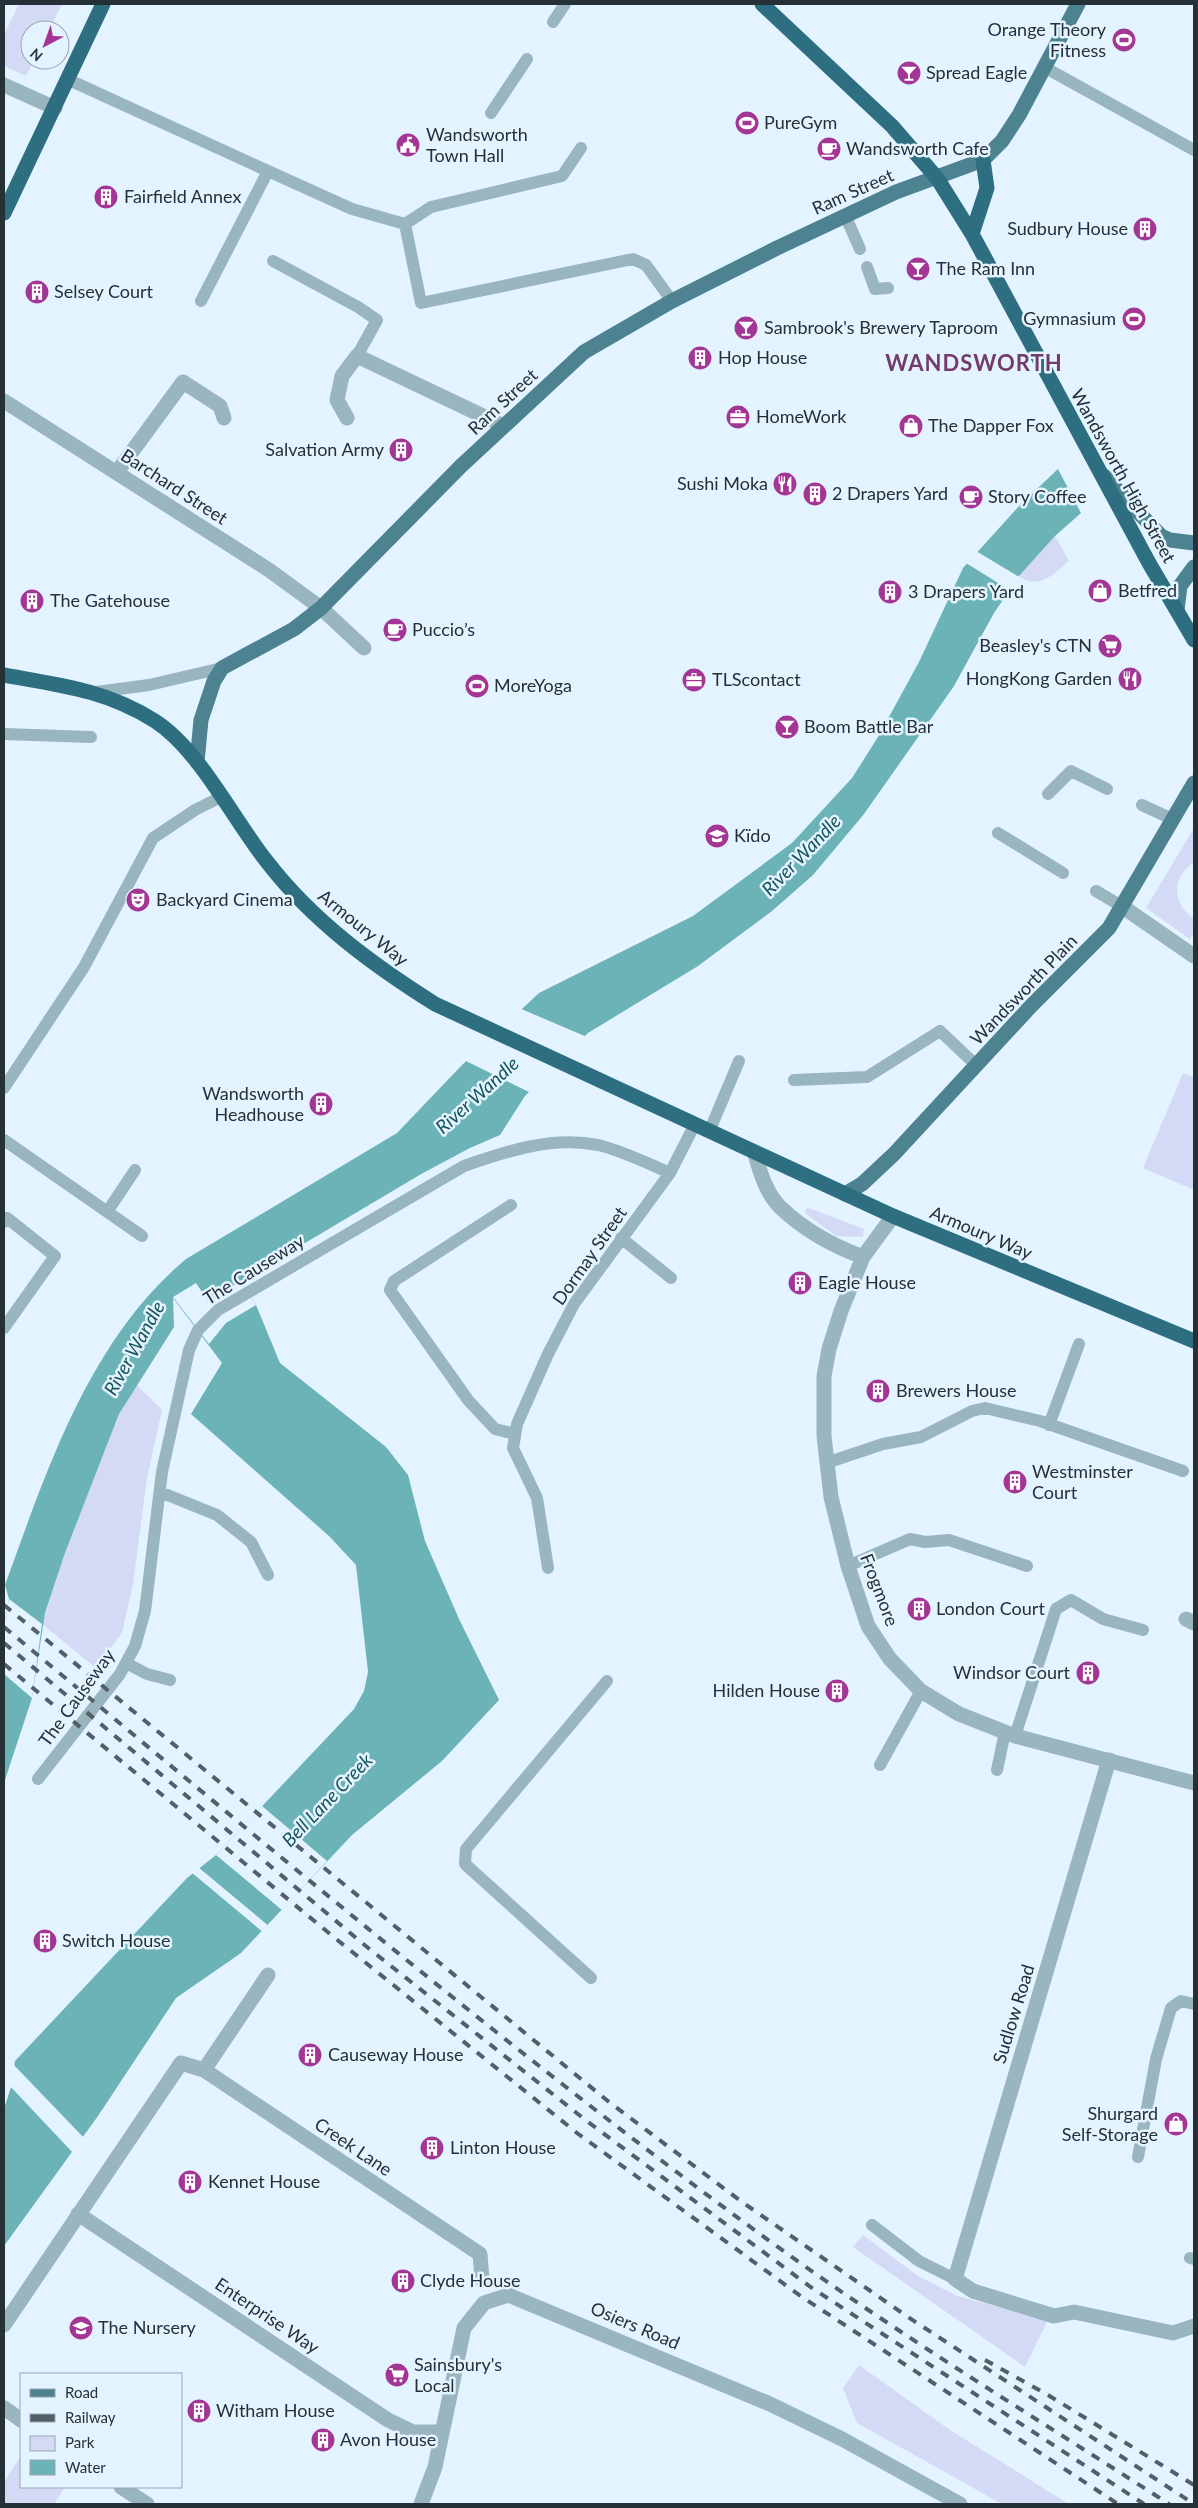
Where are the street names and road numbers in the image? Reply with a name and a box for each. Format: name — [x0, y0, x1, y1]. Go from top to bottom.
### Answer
street label: Ram Street — [808, 163, 897, 219]
street label: Ram Street — [463, 363, 542, 439]
street label: Wandsworth High Street — [1067, 385, 1181, 567]
street label: Barchard Street — [117, 444, 232, 529]
street label: Armoury Way — [314, 884, 414, 971]
street label: Wandsworth Plain — [965, 930, 1081, 1049]
street label: Armoury Way — [927, 1201, 1037, 1264]
street label: Dormay Street — [547, 1202, 631, 1309]
street label: The Causeway — [199, 1229, 309, 1309]
street label: Frogmore — [856, 1550, 904, 1629]
street label: The Causeway — [34, 1644, 119, 1750]
street label: Sudlow Road — [988, 1962, 1039, 2066]
street label: Creek Lane — [311, 2112, 396, 2180]
street label: Enterprise Way — [211, 2272, 324, 2358]
street label: Osiers Road — [587, 2296, 683, 2354]

